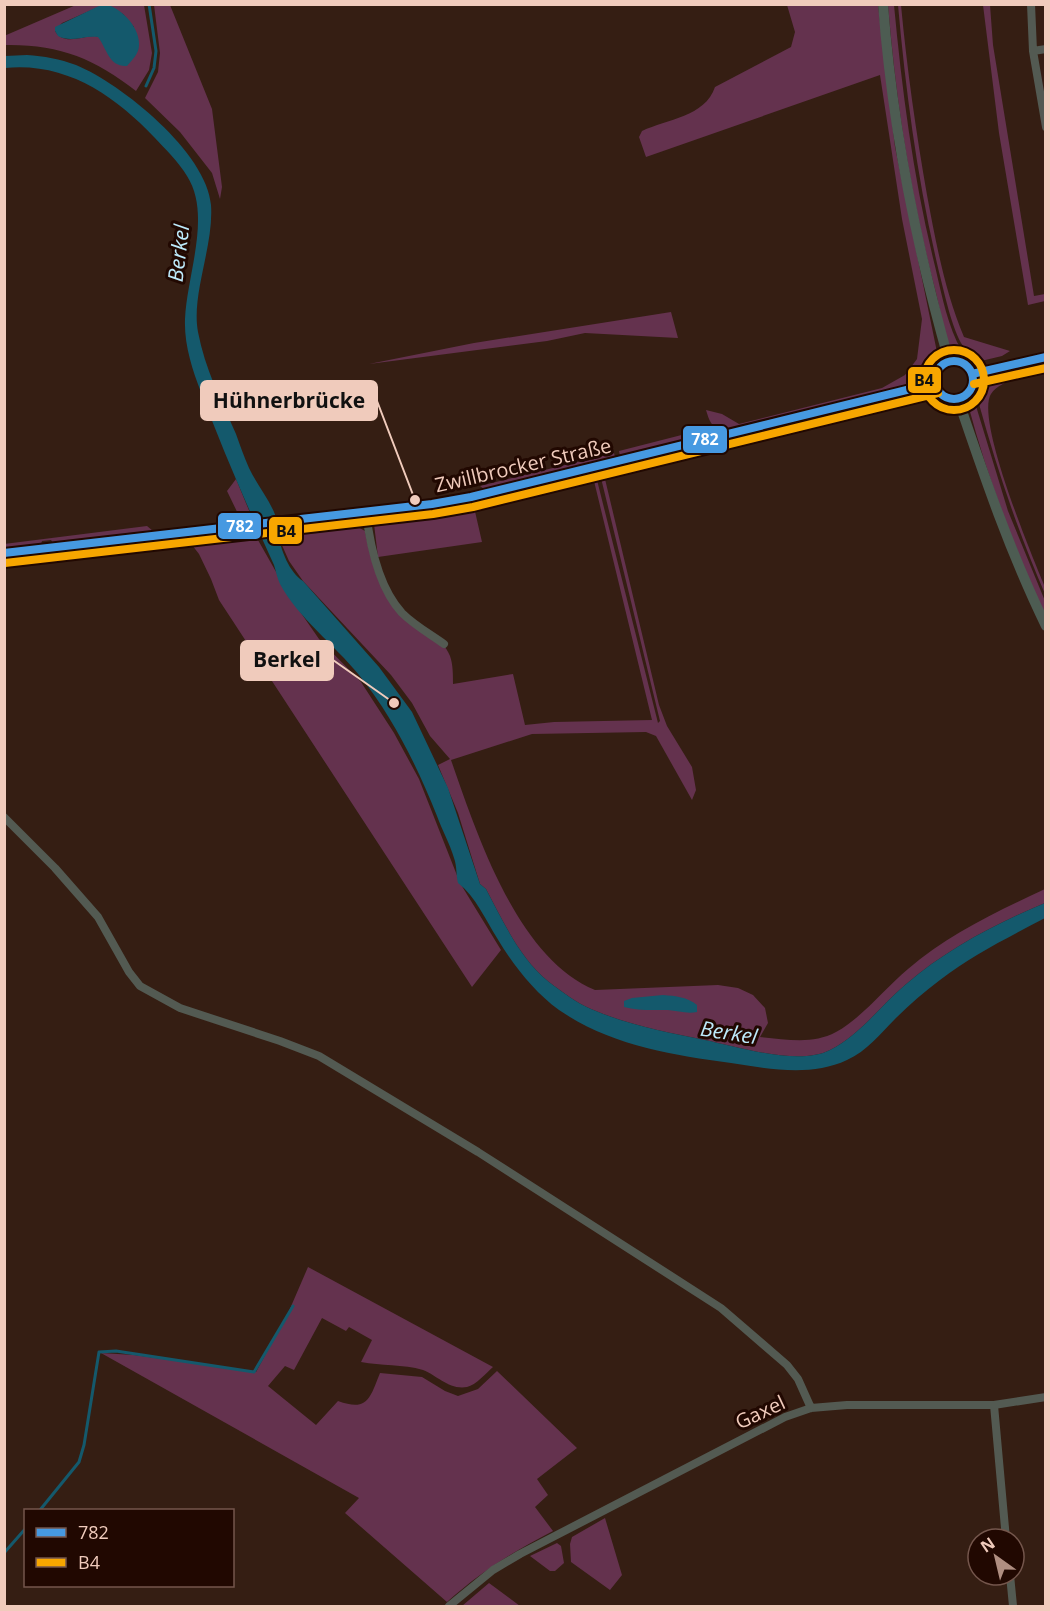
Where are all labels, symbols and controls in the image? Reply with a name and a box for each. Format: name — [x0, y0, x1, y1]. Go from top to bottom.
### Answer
water label: Berkel — [161, 222, 195, 283]
line badge: B4 — [907, 366, 942, 394]
text: B4 — [914, 369, 934, 391]
callout: Hühnerbrücke — [201, 381, 377, 420]
text: Hühnerbrücke — [213, 386, 365, 414]
line badge: 782 — [682, 425, 728, 454]
text: 782 — [691, 428, 719, 450]
street label: Zwillbrocker Straße — [432, 432, 614, 498]
line badge: 782 — [217, 512, 262, 540]
text: 782 — [226, 515, 254, 537]
line badge: B4 — [268, 516, 303, 545]
text: B4 — [276, 520, 296, 542]
callout: Berkel — [241, 641, 333, 680]
text: Berkel — [253, 645, 321, 673]
water label: Berkel — [698, 1014, 760, 1050]
street label: Gaxel — [731, 1389, 789, 1435]
legend — [24, 1509, 234, 1587]
text: 782 — [78, 1520, 109, 1544]
north arrow — [966, 1527, 1026, 1587]
text: N — [976, 1532, 999, 1557]
text: B4 — [78, 1550, 100, 1574]

